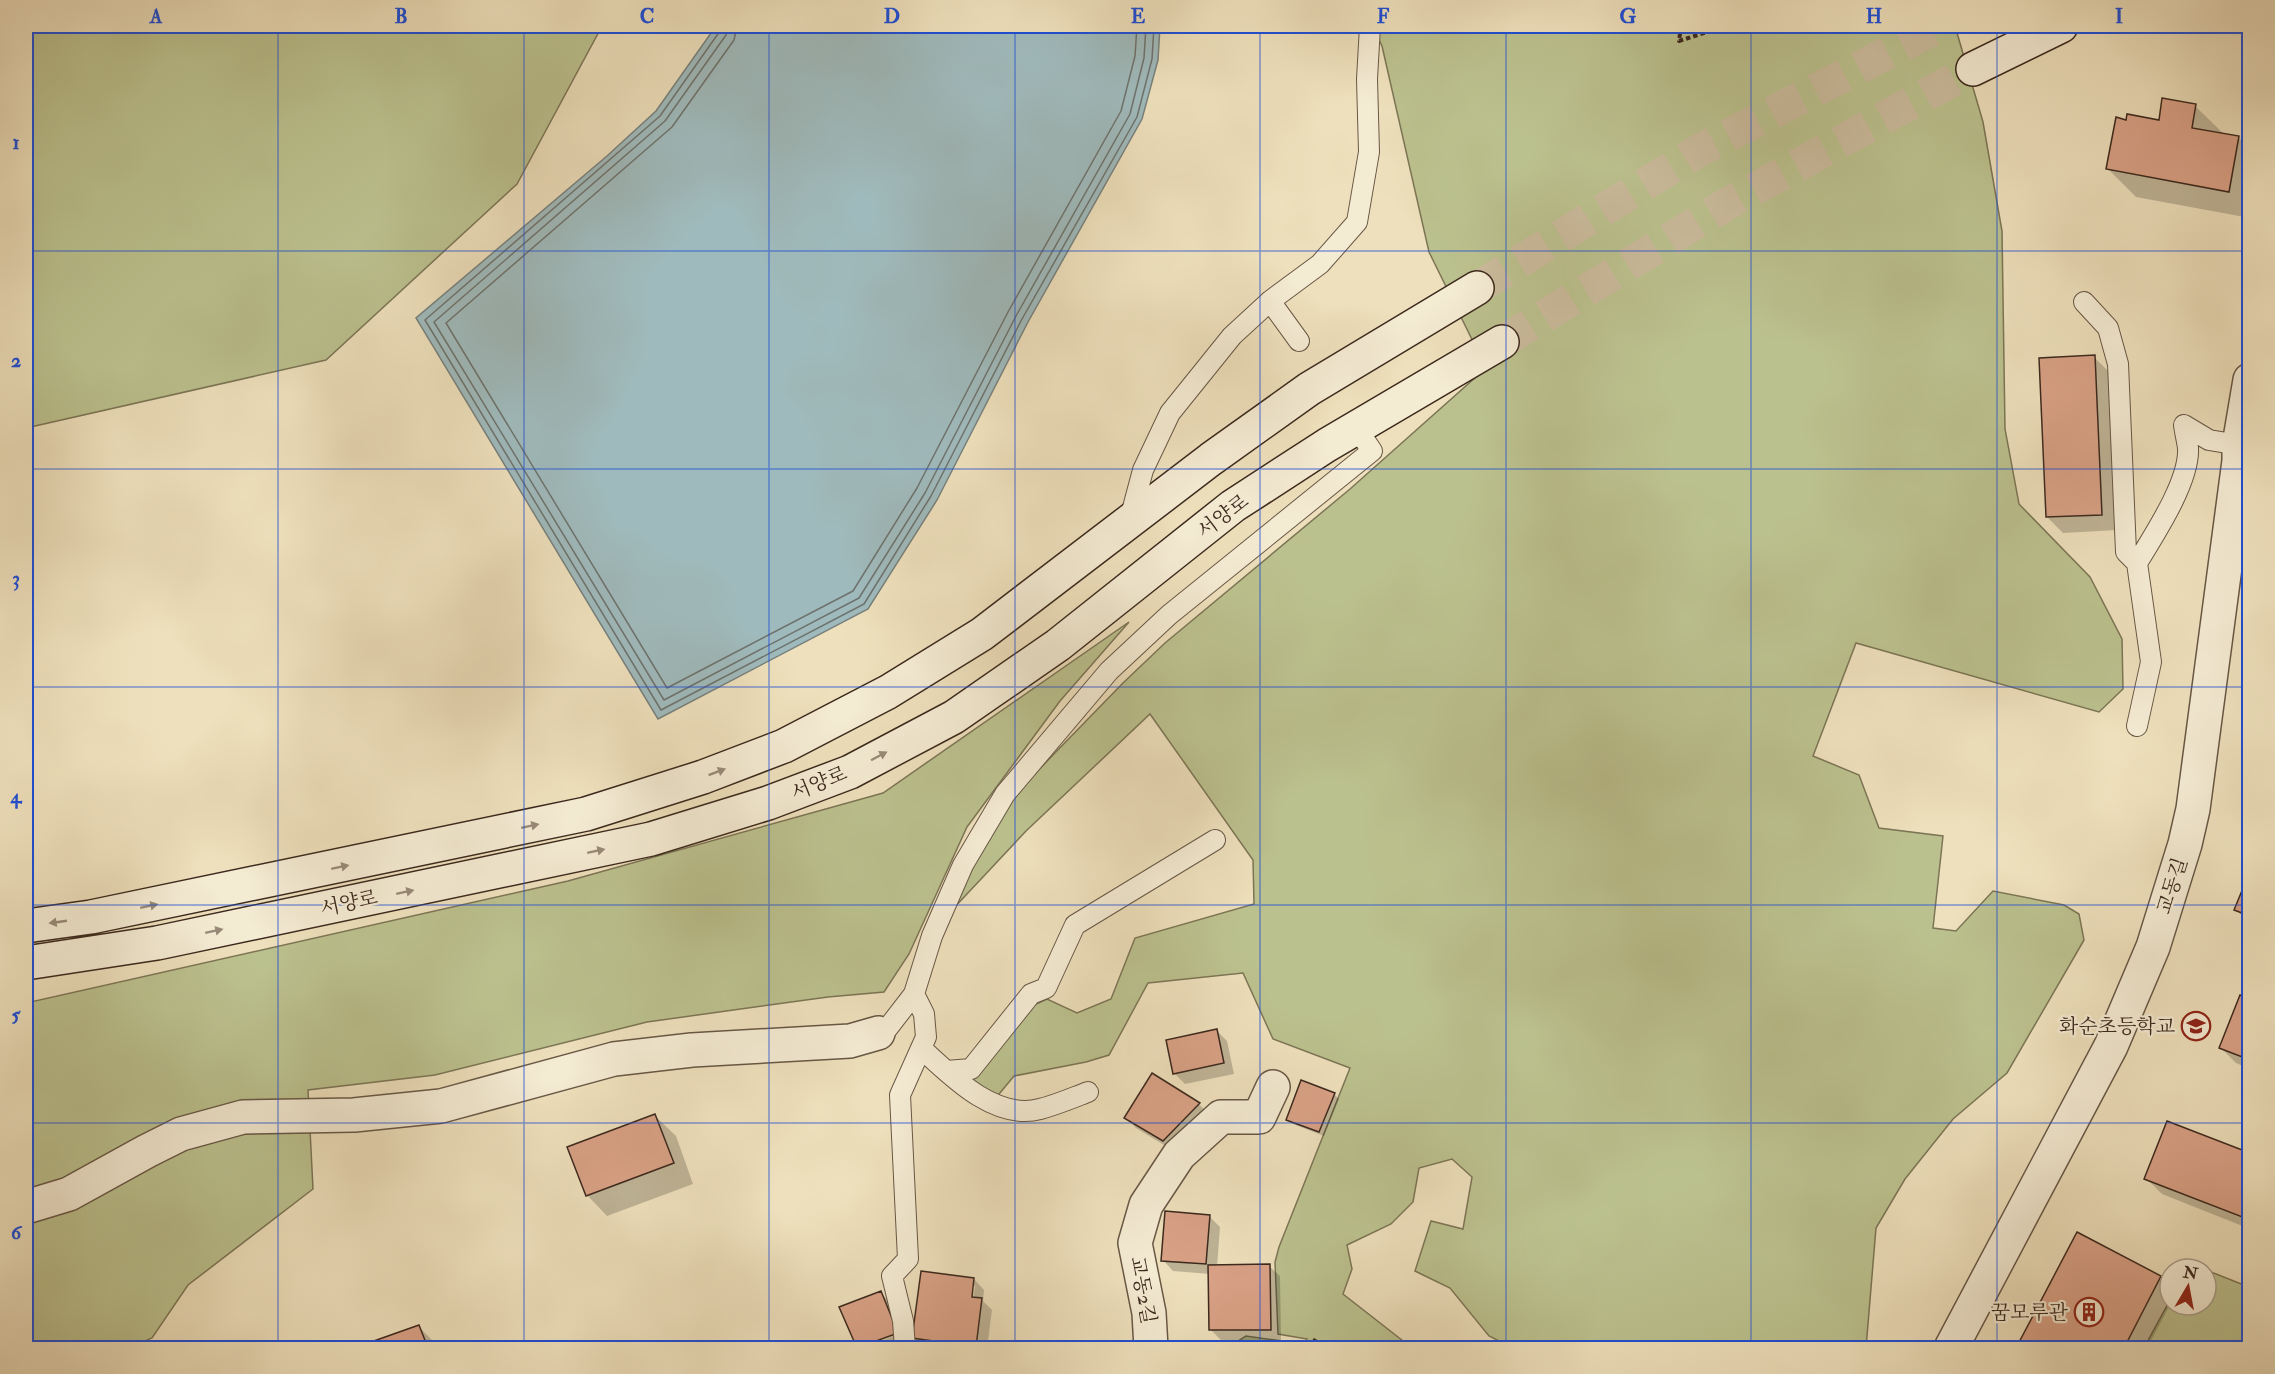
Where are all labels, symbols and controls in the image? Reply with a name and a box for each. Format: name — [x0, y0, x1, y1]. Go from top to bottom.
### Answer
text: A — [149, 4, 163, 29]
text: B — [394, 4, 408, 29]
text: C — [640, 4, 654, 29]
text: D — [884, 4, 900, 29]
text: E — [1131, 4, 1146, 29]
text: F — [1377, 4, 1390, 29]
text: G — [1620, 4, 1637, 29]
text: H — [1866, 4, 1882, 29]
text: I — [2115, 4, 2123, 29]
text: 1 — [12, 130, 20, 155]
text: 2 — [11, 348, 21, 373]
street label: 서양로 — [1192, 489, 1254, 543]
text: 3 — [12, 566, 20, 591]
one-way arrow — [871, 751, 888, 761]
street label: 서양로 — [787, 761, 851, 805]
one-way arrow — [709, 766, 727, 776]
text: 4 — [10, 784, 23, 809]
one-way arrow — [521, 821, 540, 830]
one-way arrow — [586, 846, 605, 855]
street label: 교동길 — [2151, 855, 2193, 917]
one-way arrow — [330, 862, 349, 871]
street label: 서양로 — [318, 885, 380, 921]
one-way arrow — [396, 887, 415, 896]
one-way arrow — [139, 901, 158, 910]
one-way arrow — [49, 917, 68, 926]
one-way arrow — [205, 926, 224, 935]
text: 5 — [12, 1002, 22, 1027]
school or university icon: 화순초등학교 — [2180, 1010, 2212, 1042]
place label: 화순초등학교 — [2059, 1014, 2176, 1039]
text: 6 — [11, 1220, 23, 1245]
street label: 교동2길 — [1125, 1254, 1161, 1326]
north arrow — [2158, 1257, 2218, 1317]
text: N — [2181, 1262, 2200, 1284]
building icon: 꿈모루관 — [2073, 1296, 2105, 1328]
place label: 꿈모루관 — [1991, 1300, 2069, 1325]

